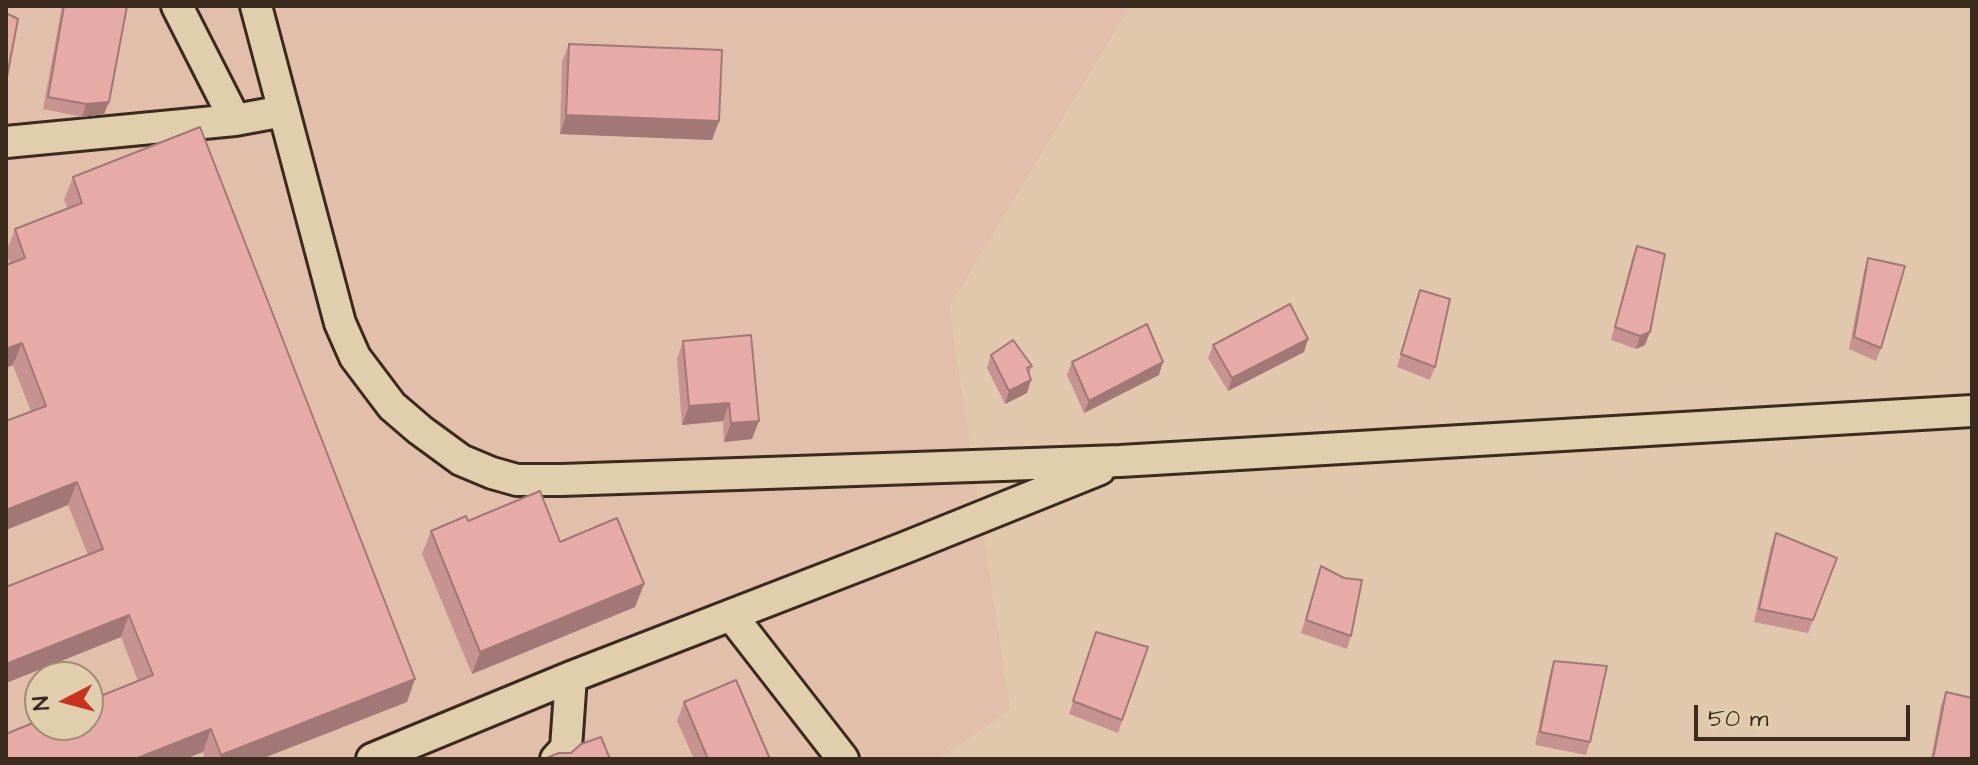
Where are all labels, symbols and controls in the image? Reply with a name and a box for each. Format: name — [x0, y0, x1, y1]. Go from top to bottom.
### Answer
north arrow — [24, 661, 104, 741]
scale bar — [1698, 689, 1914, 739]
text: N — [25, 695, 58, 712]
text: 50 m — [1708, 702, 1768, 736]

